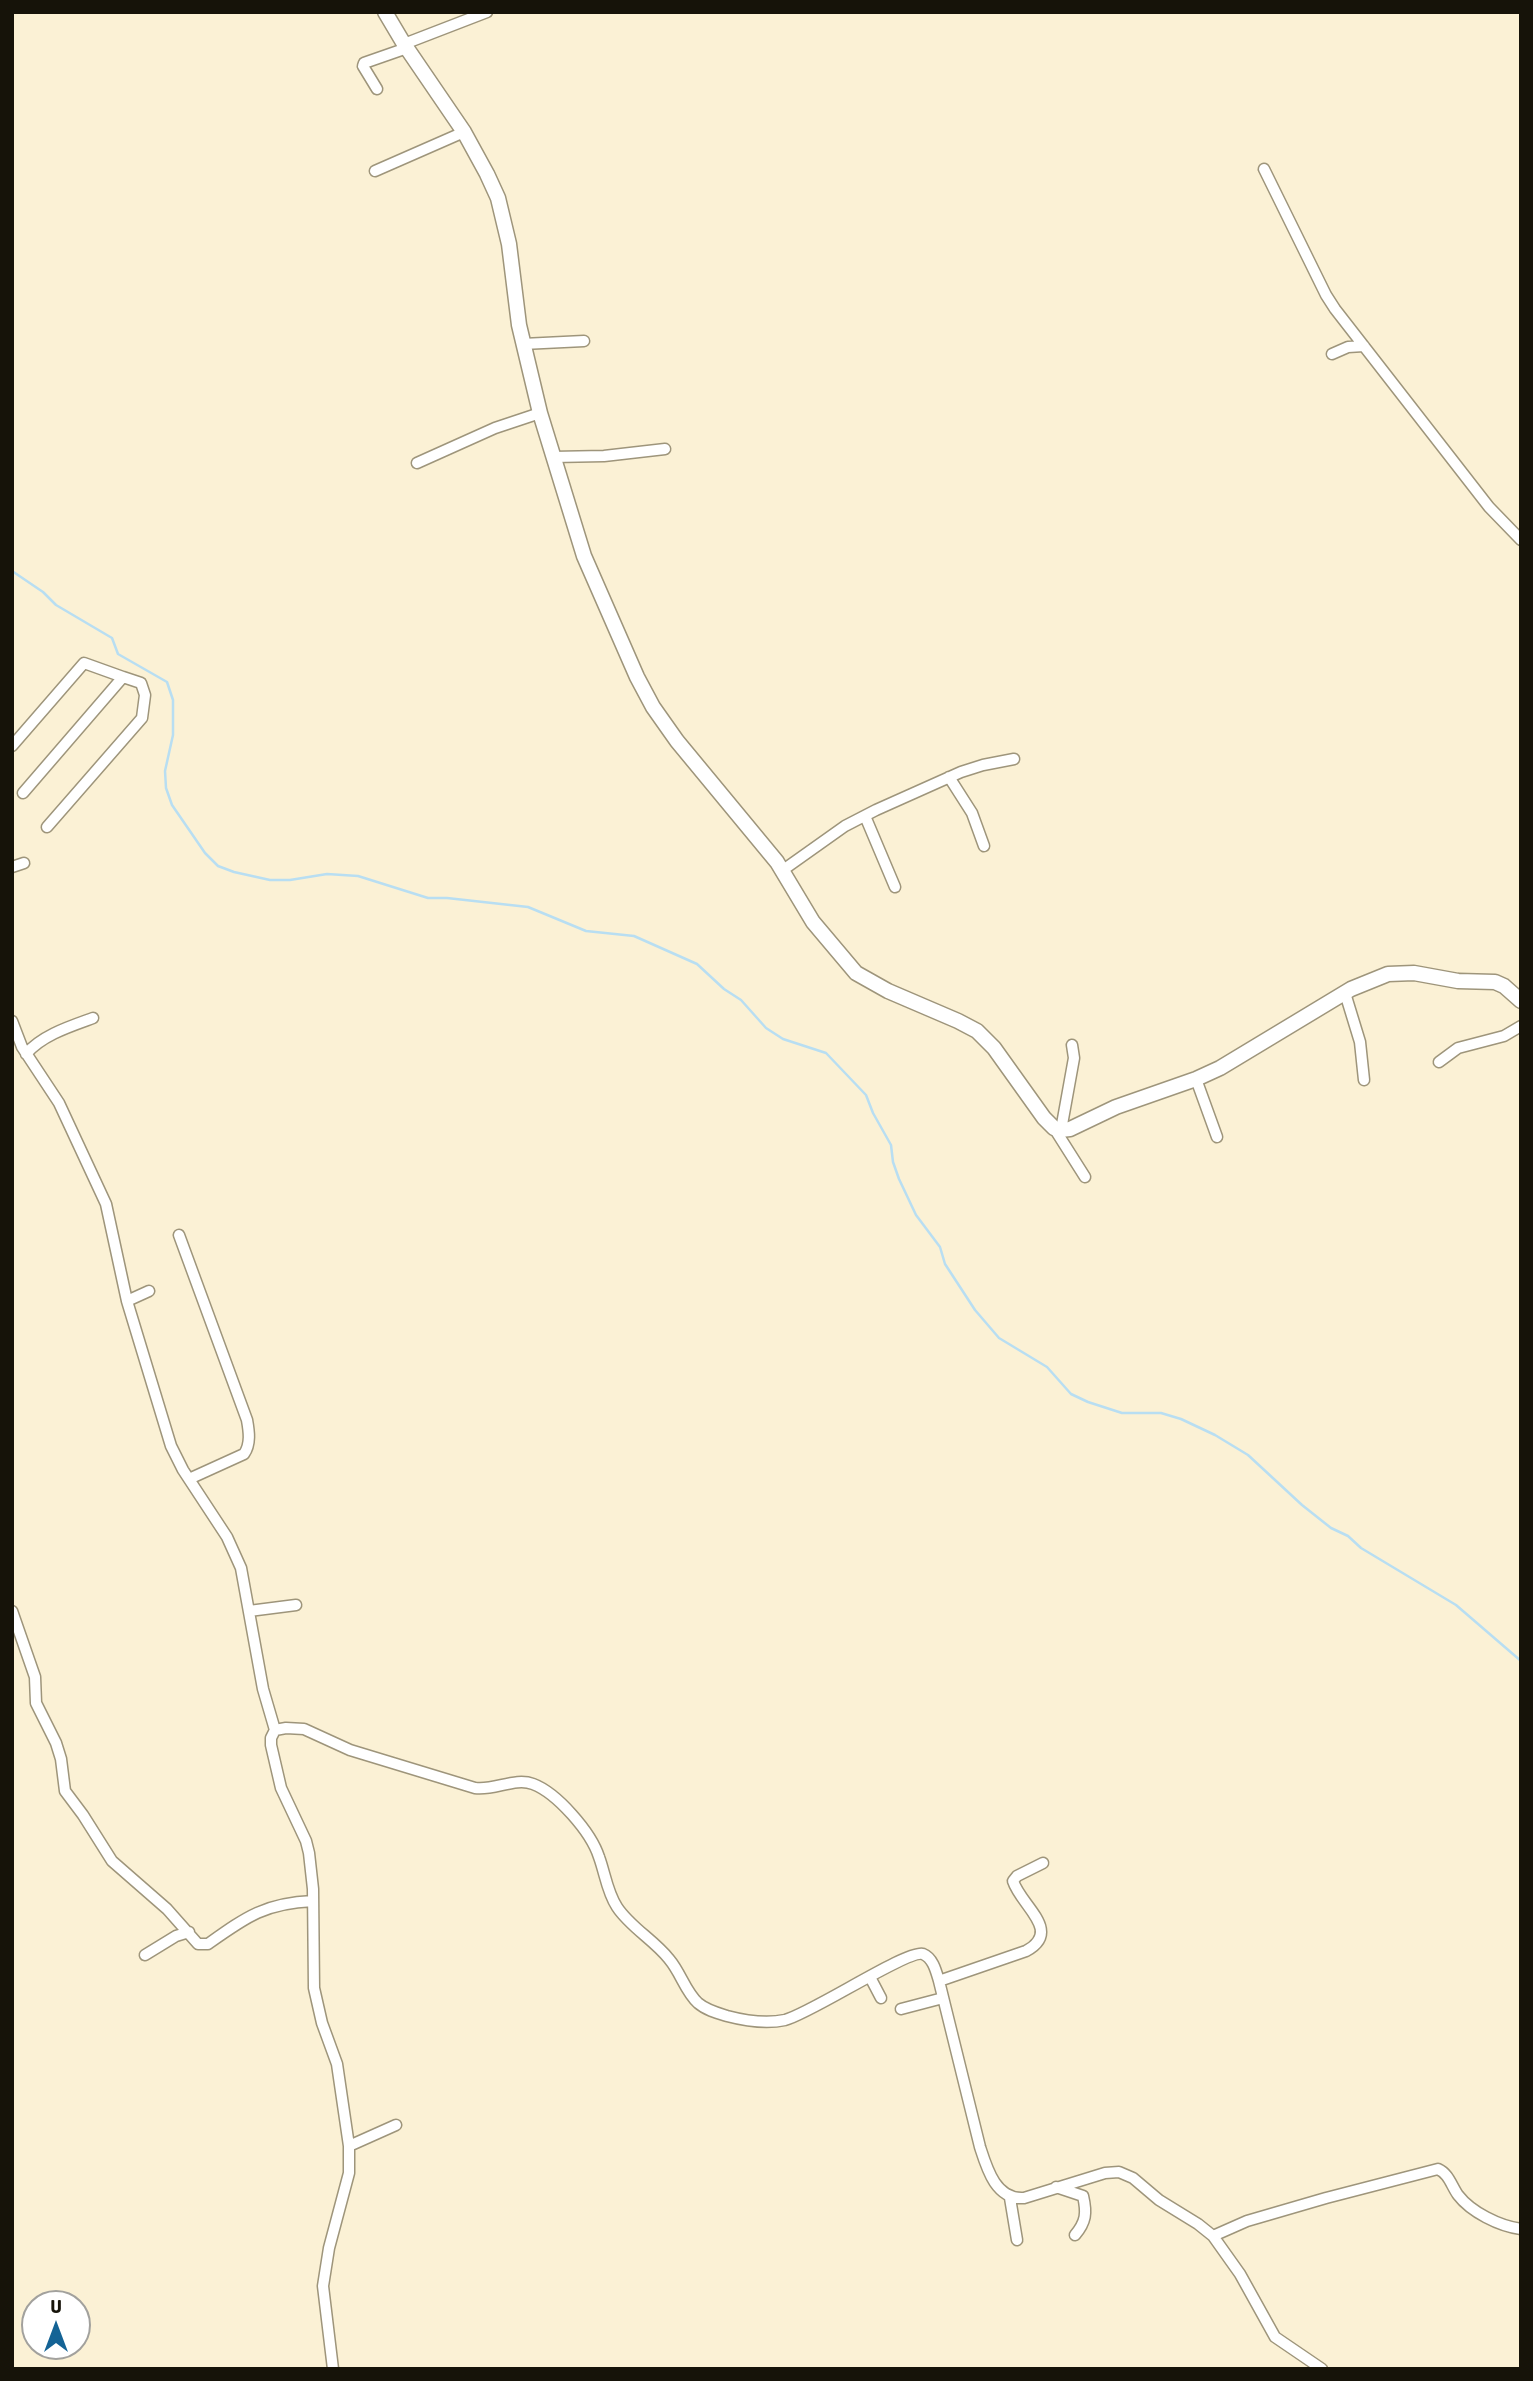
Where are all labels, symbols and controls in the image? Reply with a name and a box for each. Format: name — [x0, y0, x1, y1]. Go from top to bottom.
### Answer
north arrow — [21, 2290, 91, 2360]
text: U — [50, 2295, 62, 2317]

